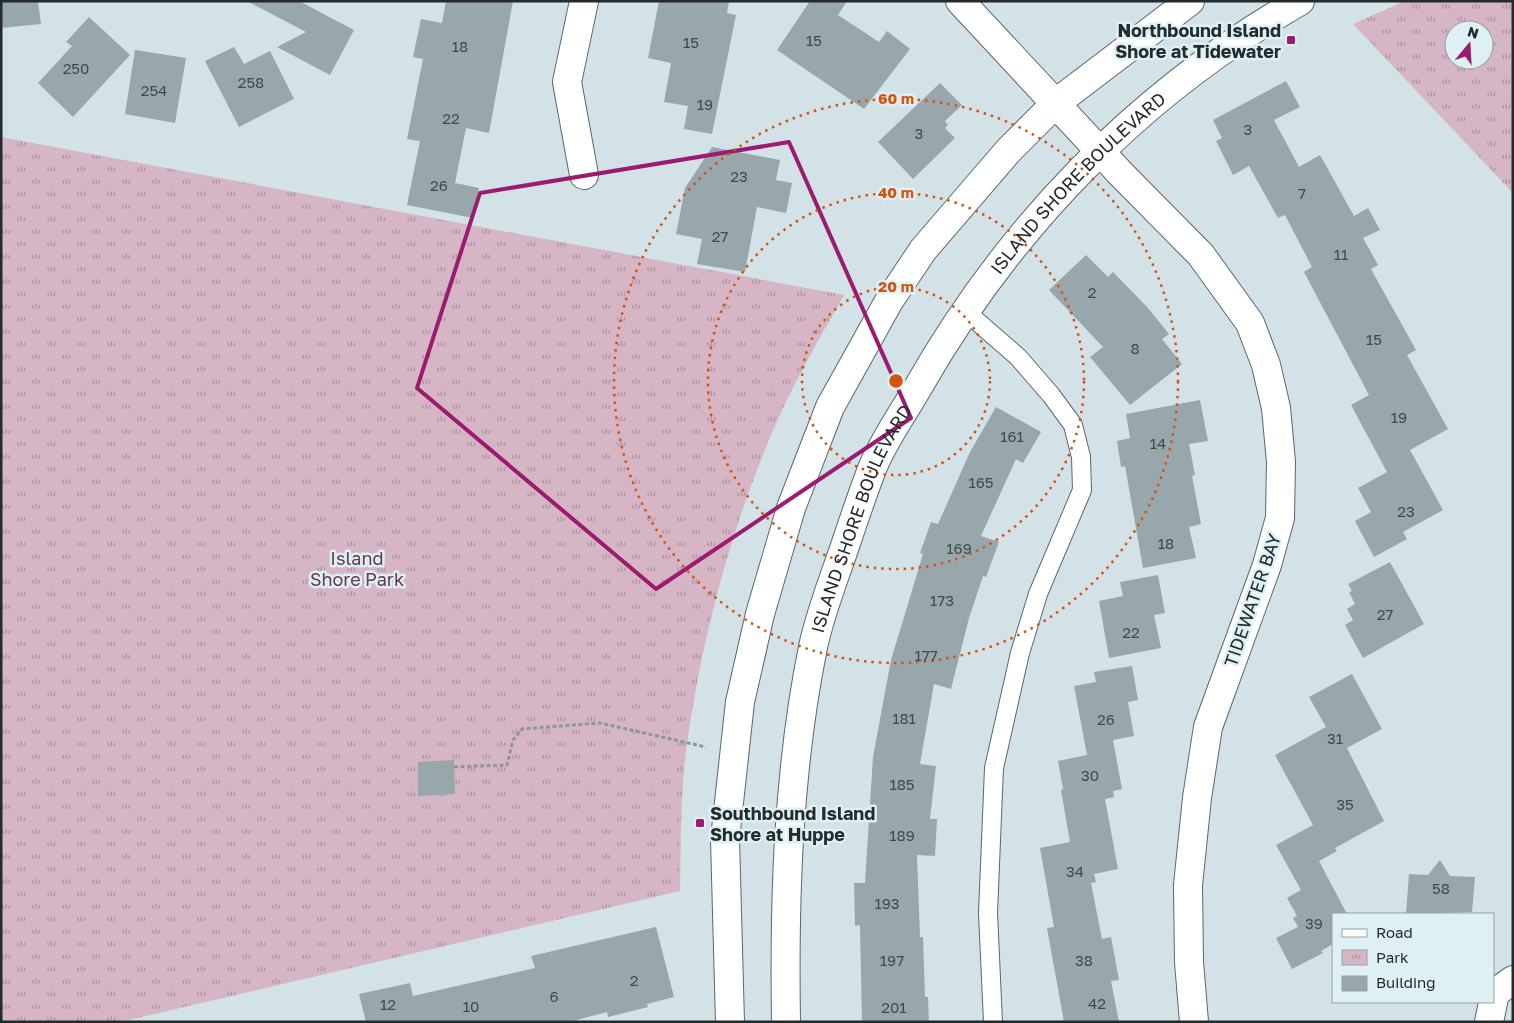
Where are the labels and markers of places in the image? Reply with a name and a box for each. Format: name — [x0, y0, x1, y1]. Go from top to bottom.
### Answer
place label: Northbound Island Shore at Tidewater — [1115, 19, 1281, 62]
marker: Northbound Island Shore at Tidewater — [1285, 34, 1297, 46]
centre of rings — [887, 372, 905, 390]
place label: Southbound Island Shore at Huppe — [710, 802, 875, 845]
marker: Southbound Island Shore at Huppe — [694, 817, 706, 829]

